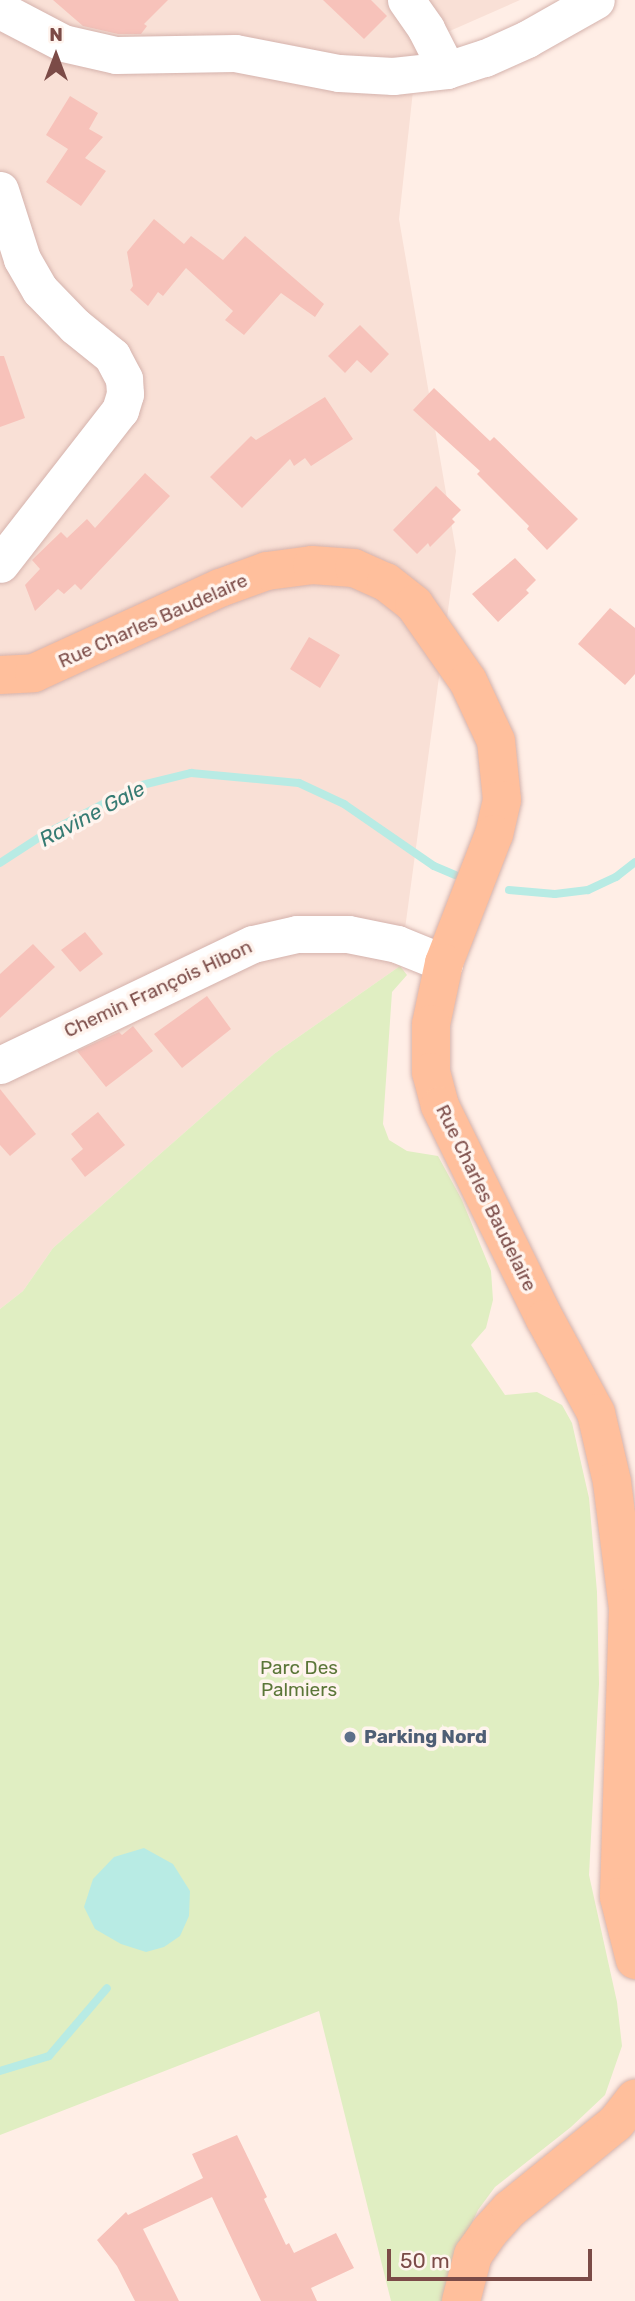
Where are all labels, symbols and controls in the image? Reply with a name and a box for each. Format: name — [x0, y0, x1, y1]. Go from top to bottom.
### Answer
north arrow — [21, 21, 91, 91]
text: N — [49, 23, 63, 46]
street label: Rue Charles Baudelaire — [55, 569, 251, 673]
water label: Ravine Gale — [35, 776, 149, 852]
street label: Chemin François Hibon — [60, 935, 256, 1043]
street label: Rue Charles Baudelaire — [431, 1101, 541, 1295]
park label: Parc Des Palmiers — [260, 1657, 338, 1701]
place label: Parking Nord — [364, 1726, 487, 1748]
marker: Parking Nord — [342, 1729, 358, 1745]
scale bar — [390, 2234, 595, 2278]
text: 50 m — [400, 2248, 450, 2273]

